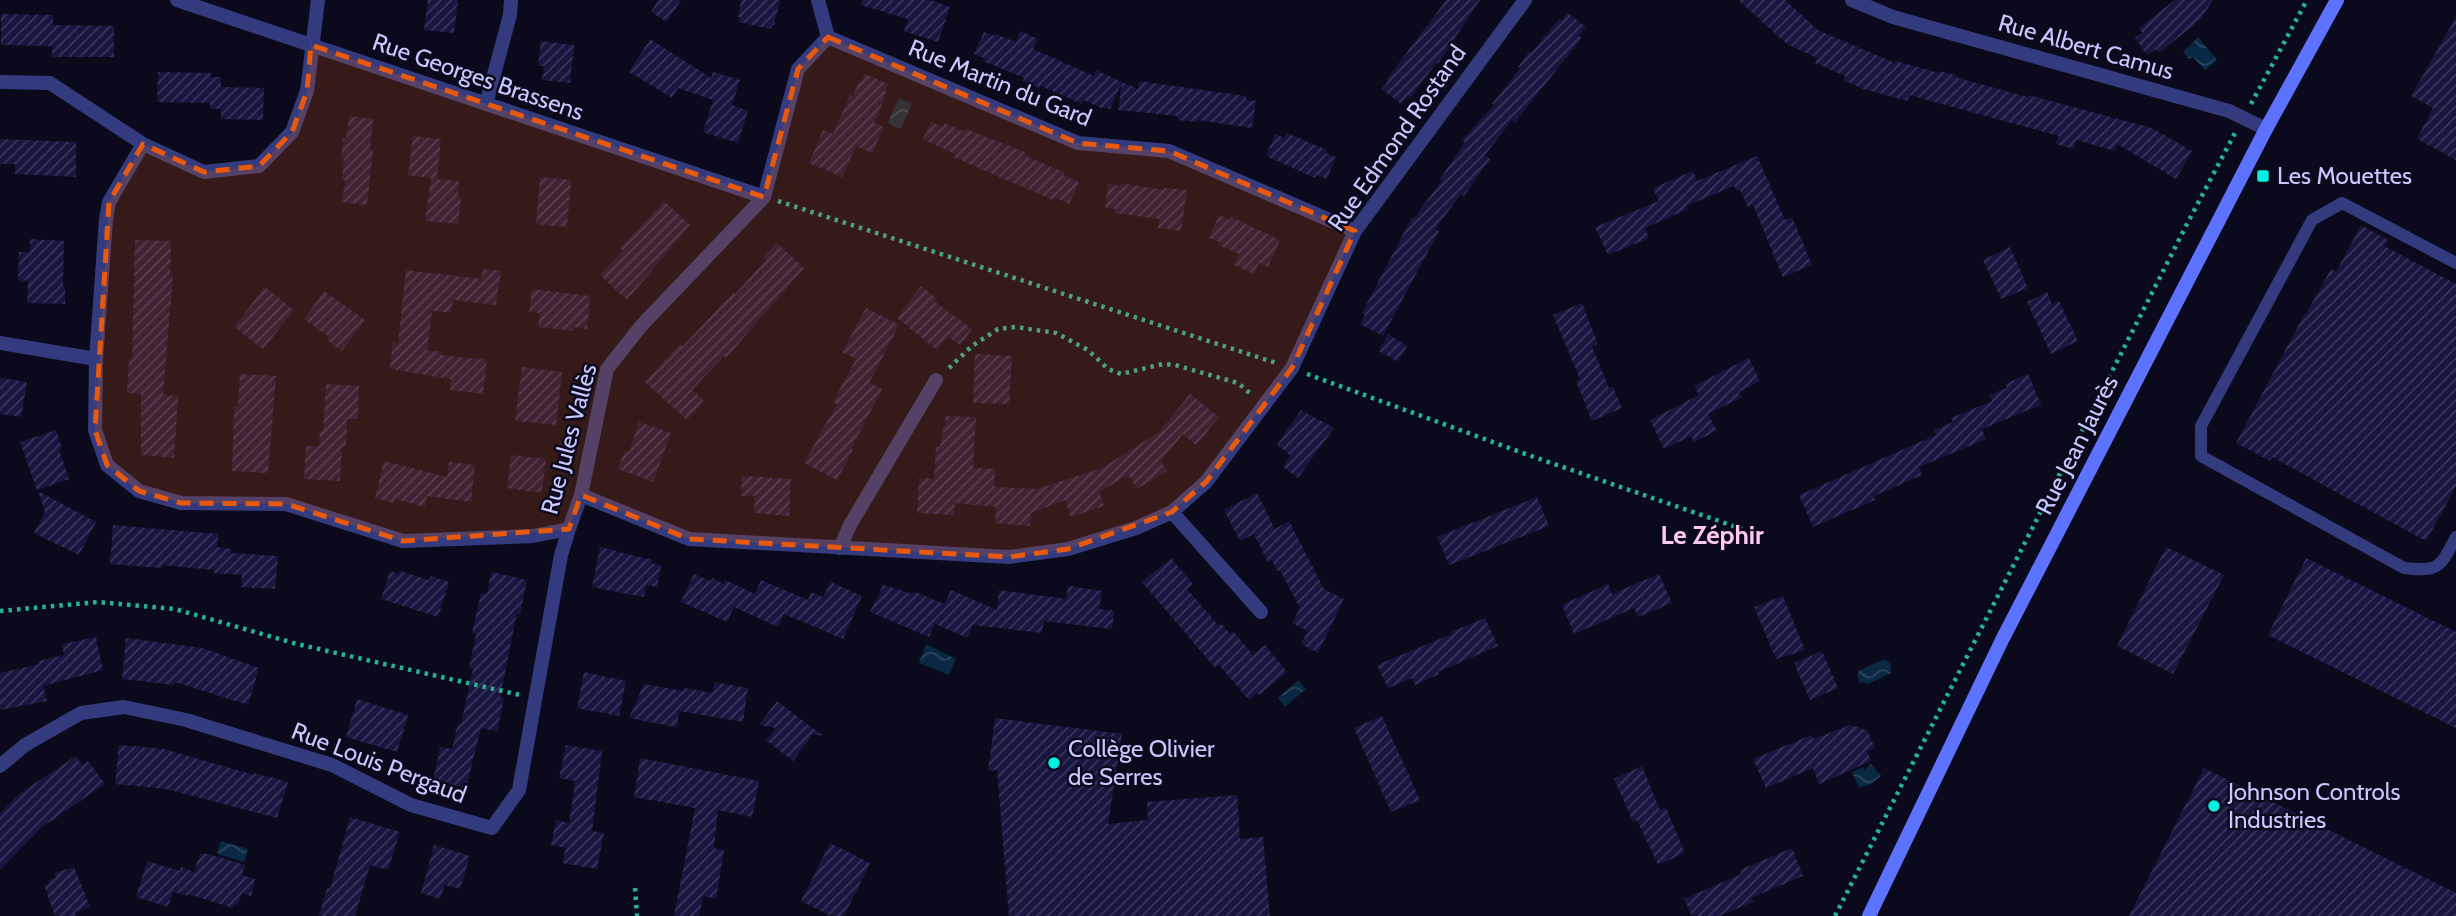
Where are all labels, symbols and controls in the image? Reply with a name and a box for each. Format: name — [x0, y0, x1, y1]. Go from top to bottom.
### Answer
street label: Rue Albert Camus — [1995, 8, 2177, 85]
street label: Rue Georges Brassens — [369, 27, 588, 126]
street label: Rue Martin du Gard — [905, 33, 1096, 132]
street label: Rue Edmond Rostand — [1321, 39, 1472, 236]
place label: Les Mouettes — [2277, 161, 2412, 190]
marker: Les Mouettes — [2255, 168, 2271, 184]
street label: Rue Jules Vallès — [534, 360, 603, 517]
street label: Rue Jean Jaurès — [2029, 370, 2124, 519]
district label: Le Zéphir — [1660, 519, 1764, 551]
street label: Rue Louis Pergaud — [288, 716, 471, 809]
place label: Collège Olivier de Serres — [1068, 734, 1215, 791]
marker: Collège Olivier de Serres — [1046, 755, 1062, 771]
place label: Johnson Controls Industries — [2227, 777, 2400, 834]
marker: Johnson Controls Industries — [2206, 798, 2222, 814]

